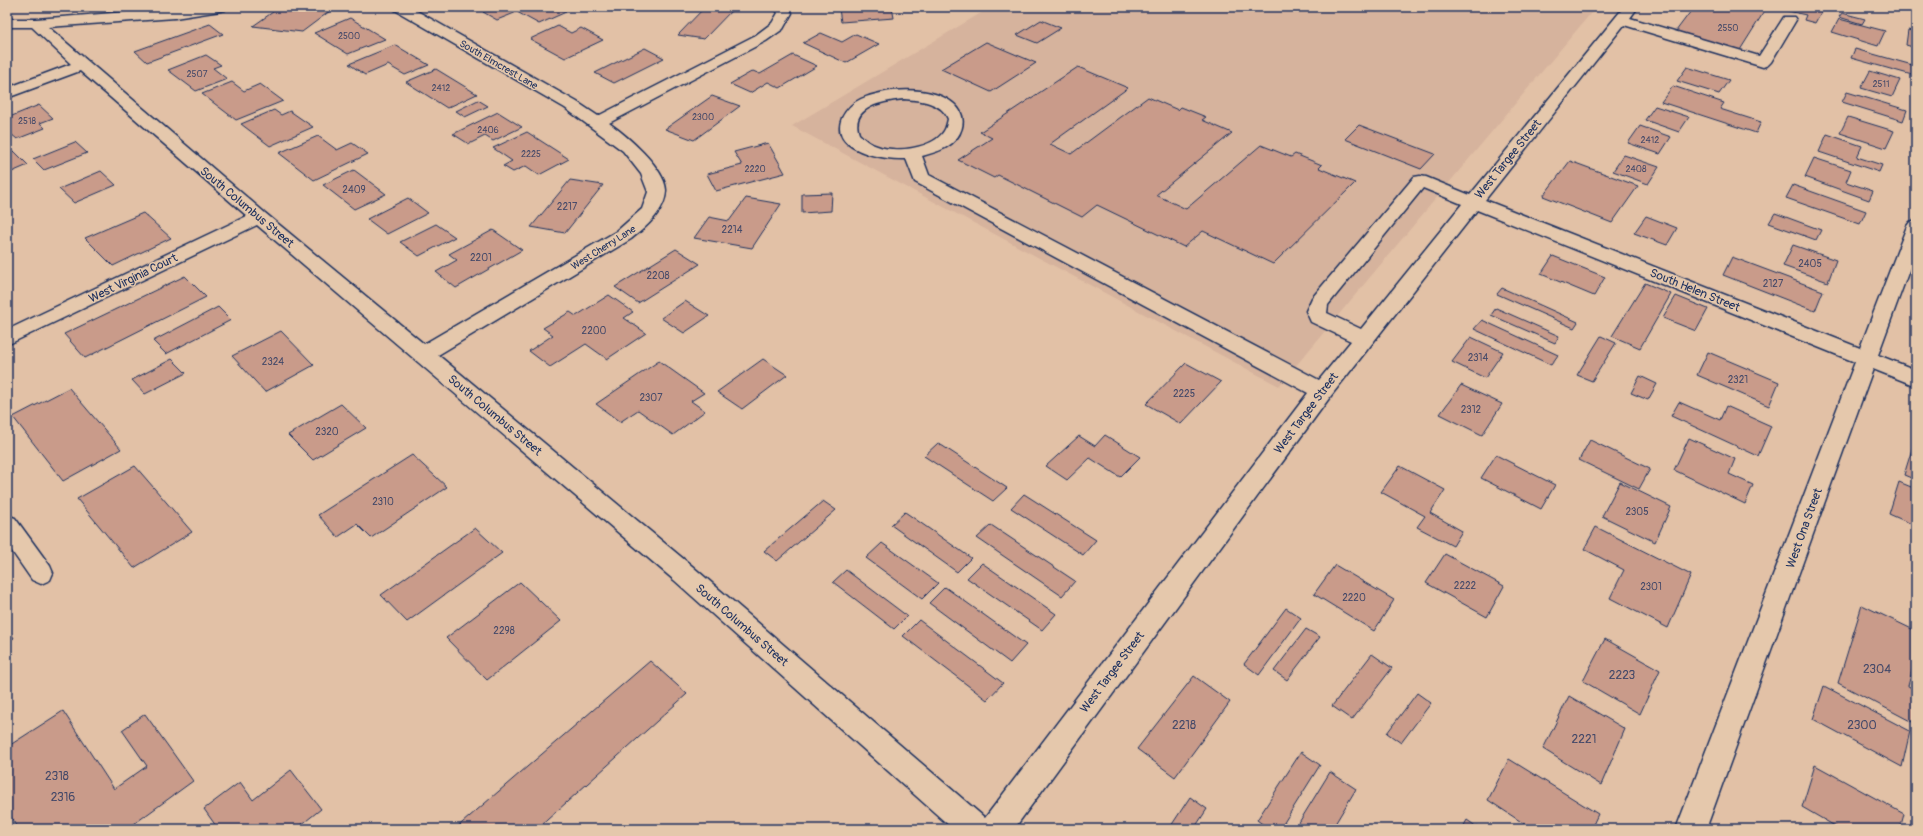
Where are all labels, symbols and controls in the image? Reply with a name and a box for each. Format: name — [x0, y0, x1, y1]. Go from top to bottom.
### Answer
house number: 2550 — [1718, 23, 1738, 34]
house number: 2500 — [338, 31, 360, 42]
street label: South Elmcrest Lane — [457, 38, 540, 92]
house number: 2507 — [187, 69, 208, 80]
house number: 2511 — [1873, 79, 1889, 90]
house number: 2412 — [432, 83, 450, 94]
house number: 2300 — [692, 112, 714, 123]
house number: 2518 — [18, 116, 36, 127]
street label: West Targee Street — [1472, 116, 1545, 202]
house number: 2406 — [477, 125, 499, 136]
house number: 2412 — [1641, 135, 1659, 146]
house number: 2225 — [521, 149, 541, 160]
street label: South Columbus Street — [197, 164, 297, 251]
house number: 2220 — [744, 164, 766, 175]
house number: 2408 — [1626, 164, 1647, 175]
house number: 2409 — [342, 184, 366, 196]
house number: 2217 — [557, 201, 578, 213]
street label: West Cherry Lane — [569, 223, 638, 273]
house number: 2214 — [722, 224, 743, 236]
street label: West Virginia Court — [86, 250, 180, 306]
house number: 2201 — [470, 252, 492, 264]
house number: 2405 — [1798, 258, 1822, 270]
street label: South Helen Street — [1647, 266, 1742, 315]
house number: 2208 — [646, 270, 670, 282]
house number: 2127 — [1763, 278, 1784, 290]
house number: 2200 — [582, 325, 607, 337]
house number: 2314 — [1468, 352, 1488, 364]
house number: 2324 — [262, 356, 284, 368]
street label: West Targee Street — [1271, 370, 1342, 457]
street label: South Columbus Street — [445, 372, 545, 459]
house number: 2321 — [1728, 374, 1748, 386]
house number: 2225 — [1173, 388, 1195, 400]
house number: 2307 — [640, 392, 663, 404]
house number: 2312 — [1461, 404, 1482, 416]
house number: 2320 — [315, 426, 339, 438]
street label: West Ona Street — [1783, 486, 1826, 570]
house number: 2310 — [372, 496, 394, 508]
house number: 2305 — [1625, 506, 1649, 518]
house number: 2222 — [1454, 580, 1477, 592]
street label: South Columbus Street — [692, 581, 791, 670]
house number: 2301 — [1640, 581, 1662, 593]
house number: 2220 — [1342, 592, 1366, 604]
house number: 2298 — [493, 625, 515, 637]
street label: West Targee Street — [1077, 629, 1148, 716]
house number: 2304 — [1863, 662, 1891, 677]
house number: 2223 — [1609, 668, 1636, 683]
house number: 2218 — [1172, 718, 1196, 733]
house number: 2300 — [1847, 718, 1877, 733]
house number: 2221 — [1572, 732, 1596, 747]
house number: 2318 — [45, 769, 69, 784]
house number: 2316 — [51, 790, 75, 805]

